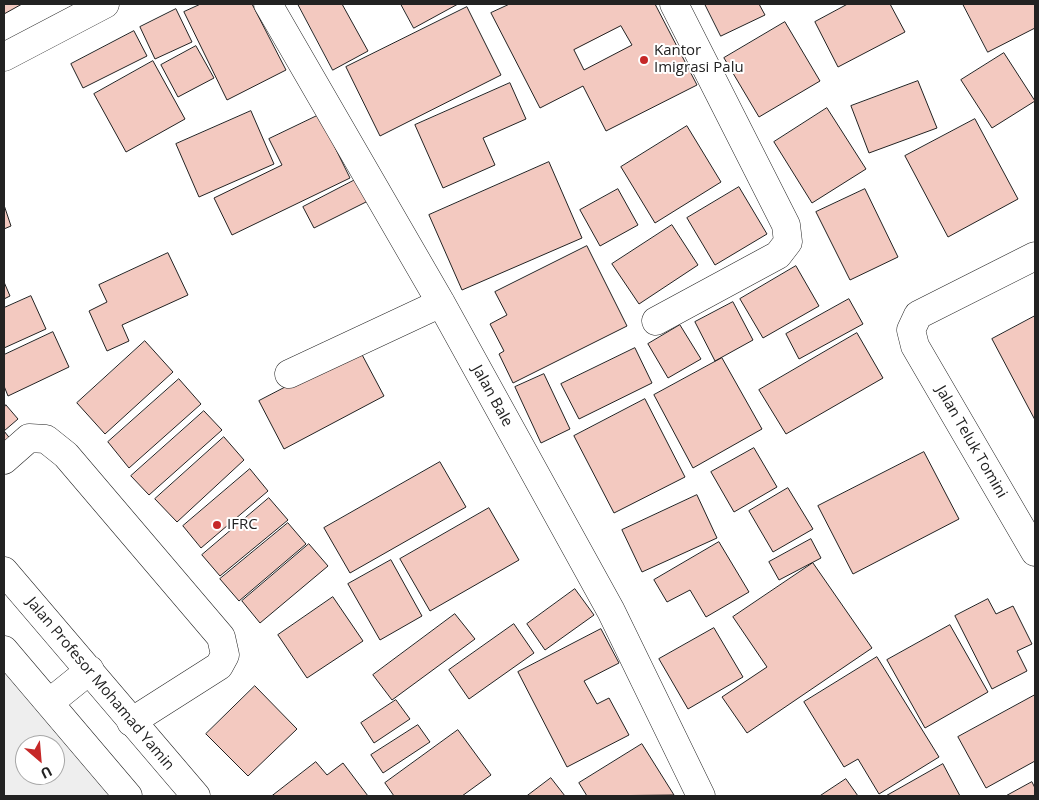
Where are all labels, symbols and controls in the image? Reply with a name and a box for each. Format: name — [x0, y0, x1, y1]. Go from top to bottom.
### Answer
place label: Kantor Imigrasi Palu — [654, 42, 744, 77]
marker: Kantor Imigrasi Palu — [638, 54, 650, 66]
street label: Jalan Bale — [468, 362, 516, 430]
street label: Jalan Teluk Tomini — [931, 383, 1011, 501]
place label: IFRC — [227, 516, 258, 534]
marker: IFRC — [211, 519, 223, 531]
street label: Jalan Profesor Mohamad Yamin — [22, 594, 178, 774]
north arrow — [15, 735, 65, 785]
text: U — [38, 762, 56, 784]

